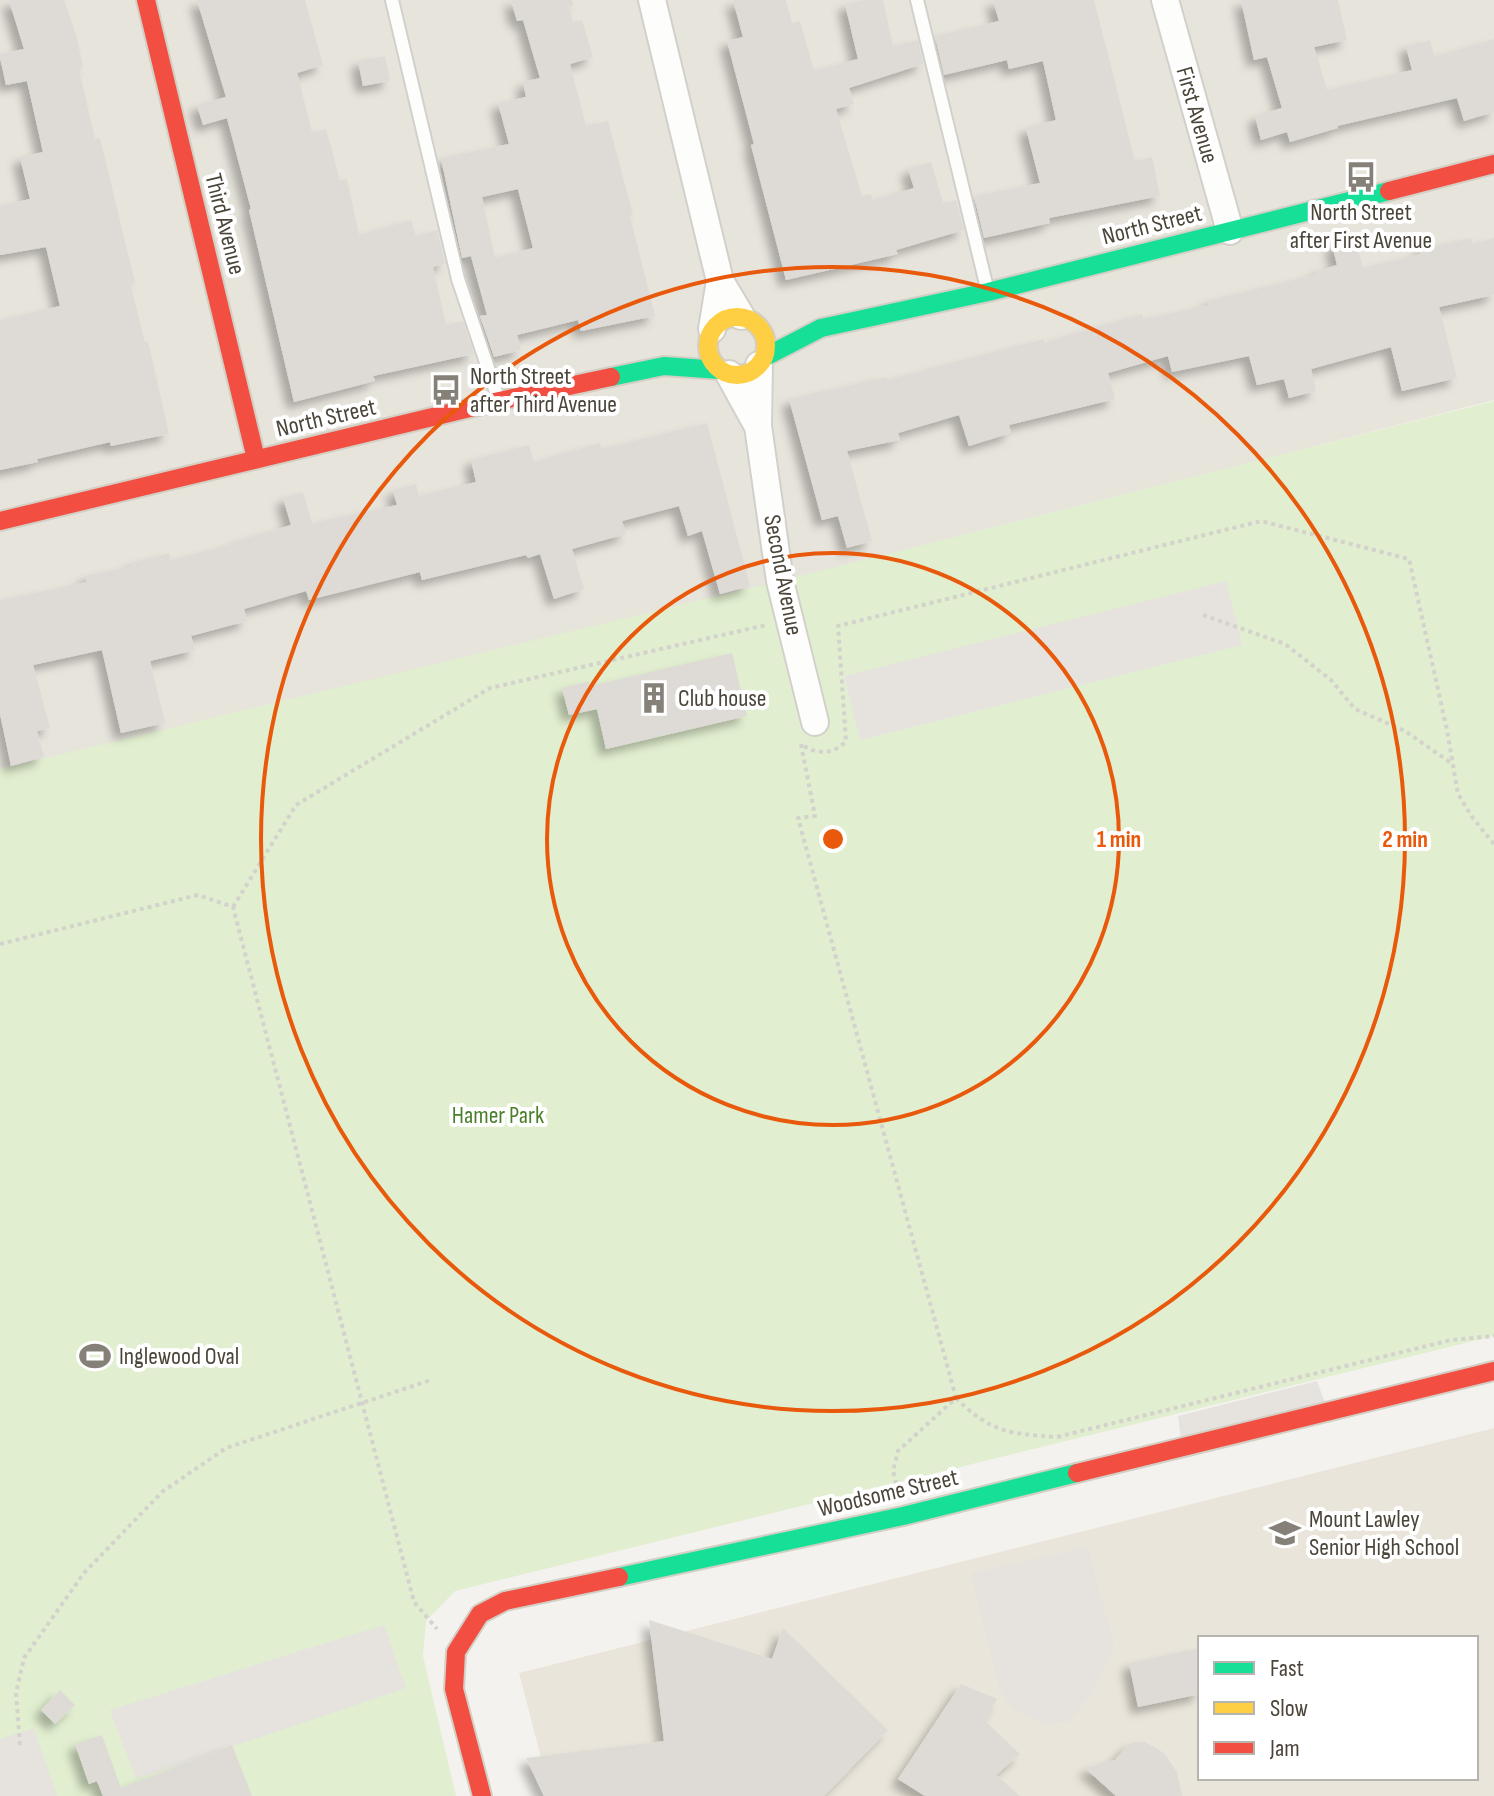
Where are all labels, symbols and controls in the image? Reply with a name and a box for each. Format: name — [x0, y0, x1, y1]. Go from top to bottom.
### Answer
street label: First Avenue — [1169, 63, 1225, 167]
bus stop icon: North Street after First Avenue — [1344, 160, 1378, 194]
street label: Third Avenue — [198, 170, 252, 278]
place label: North Street after First Avenue — [1290, 198, 1432, 255]
street label: North Street — [1099, 199, 1205, 251]
place label: North Street after Third Avenue — [470, 362, 617, 419]
bus stop icon: North Street after Third Avenue — [429, 373, 463, 407]
street label: North Street — [273, 392, 379, 444]
street label: Second Avenue — [757, 512, 809, 638]
building icon: Club house — [637, 681, 671, 715]
place label: Club house — [678, 684, 766, 713]
centre of rings — [819, 825, 847, 853]
text: 1 min — [1097, 825, 1141, 854]
text: 2 min — [1382, 825, 1428, 854]
park label: Hamer Park — [452, 1101, 544, 1130]
sports icon: Inglewood Oval — [78, 1339, 112, 1373]
place label: Inglewood Oval — [119, 1342, 239, 1371]
street label: Woodsome Street — [815, 1463, 961, 1523]
place label: Mount Lawley Senior High School — [1309, 1505, 1459, 1562]
school or university icon: Mount Lawley Senior High School — [1268, 1516, 1302, 1550]
legend — [1198, 1636, 1478, 1780]
text: Fast — [1270, 1654, 1304, 1683]
text: Slow — [1270, 1694, 1308, 1723]
text: Jam — [1269, 1734, 1300, 1763]

